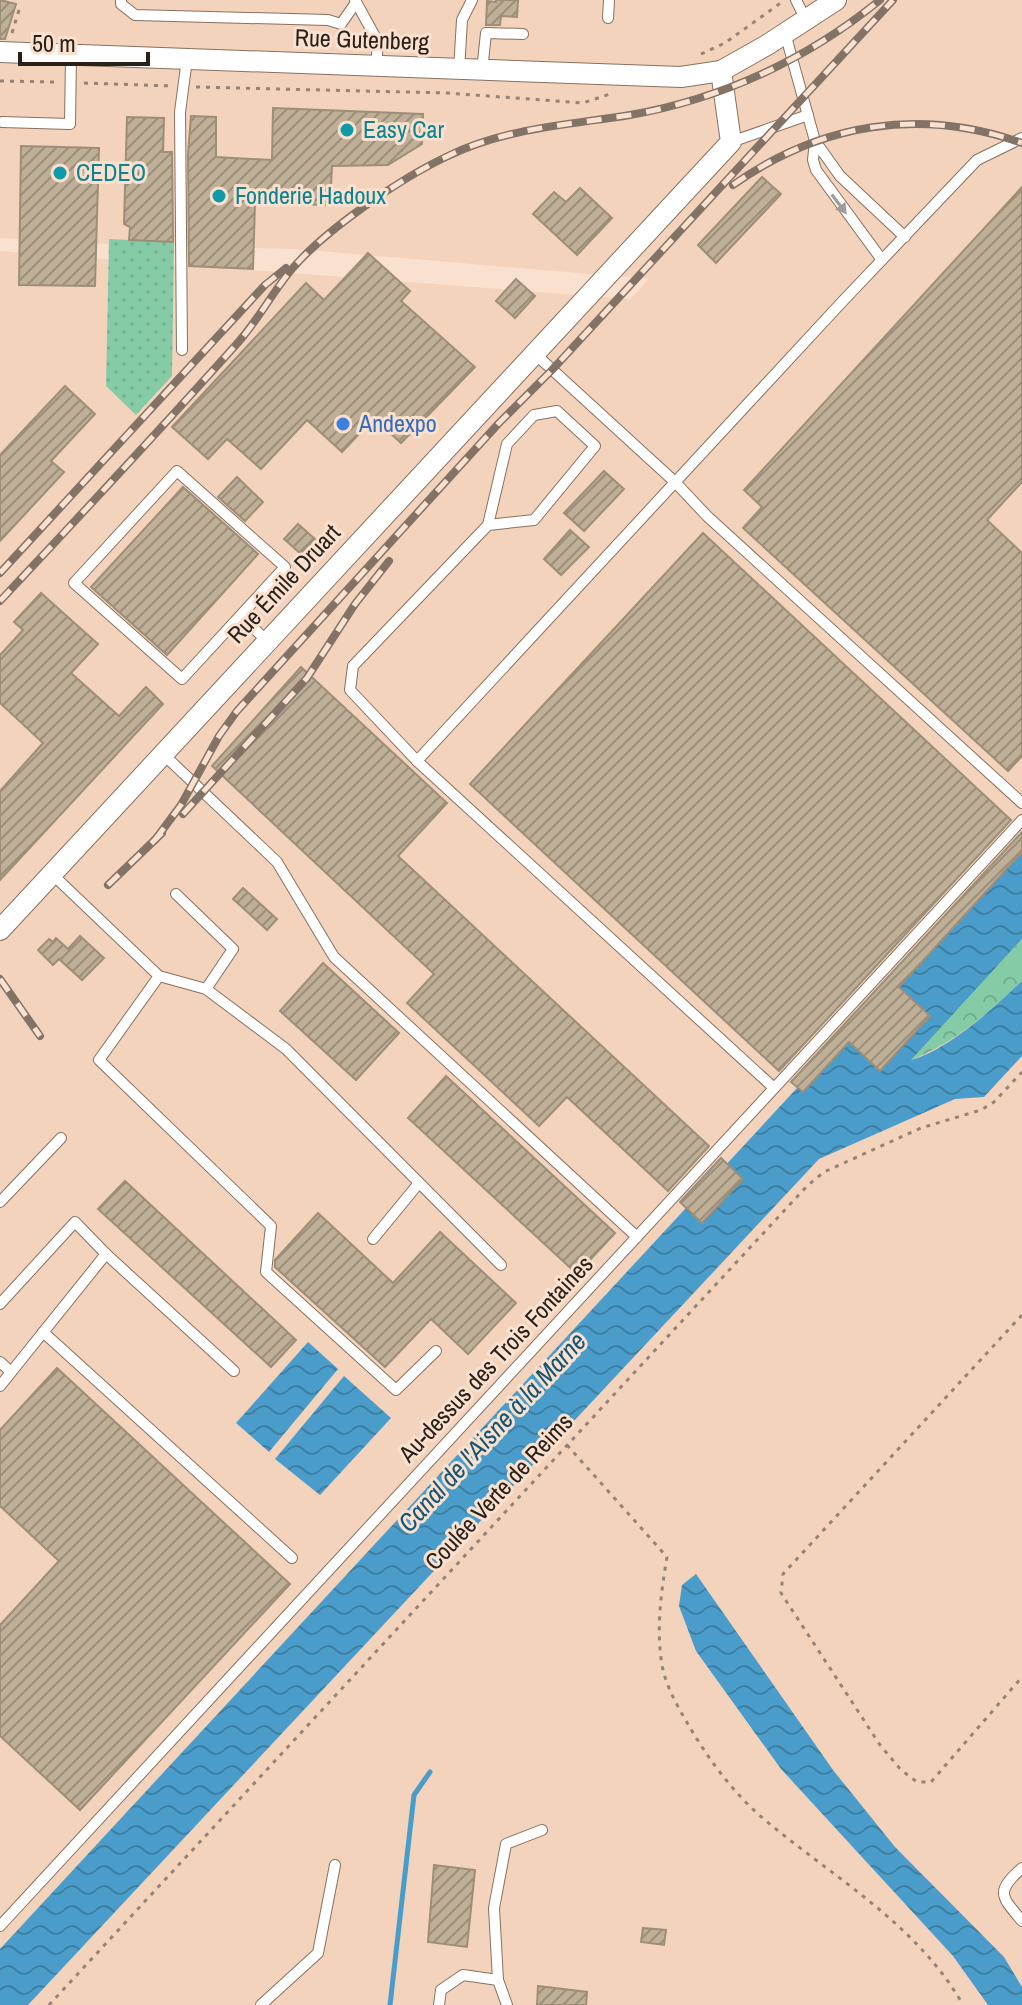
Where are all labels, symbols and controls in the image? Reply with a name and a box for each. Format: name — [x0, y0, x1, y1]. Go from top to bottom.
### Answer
scale bar — [20, 16, 148, 66]
street label: Rue Gutenberg — [294, 21, 430, 57]
text: 50 m — [32, 27, 76, 59]
place label: Easy Car — [363, 113, 444, 145]
marker: Easy Car — [338, 121, 356, 139]
place label: CEDEO — [76, 156, 146, 188]
marker: CEDEO — [51, 164, 69, 182]
place label: Fonderie Hadoux — [235, 179, 386, 211]
marker: Fonderie Hadoux — [210, 187, 228, 205]
one-way arrow — [831, 194, 847, 214]
place label: Andexpo — [358, 407, 437, 439]
marker: Andexpo — [334, 415, 352, 433]
street label: Rue Émile Druart — [220, 516, 347, 650]
street label: Au-dessus des Trois Fontaines — [390, 1248, 600, 1469]
water label: Canal de l'Aisne à la Marne — [390, 1324, 594, 1539]
street label: Coulée Verte de Reims — [417, 1406, 579, 1577]

